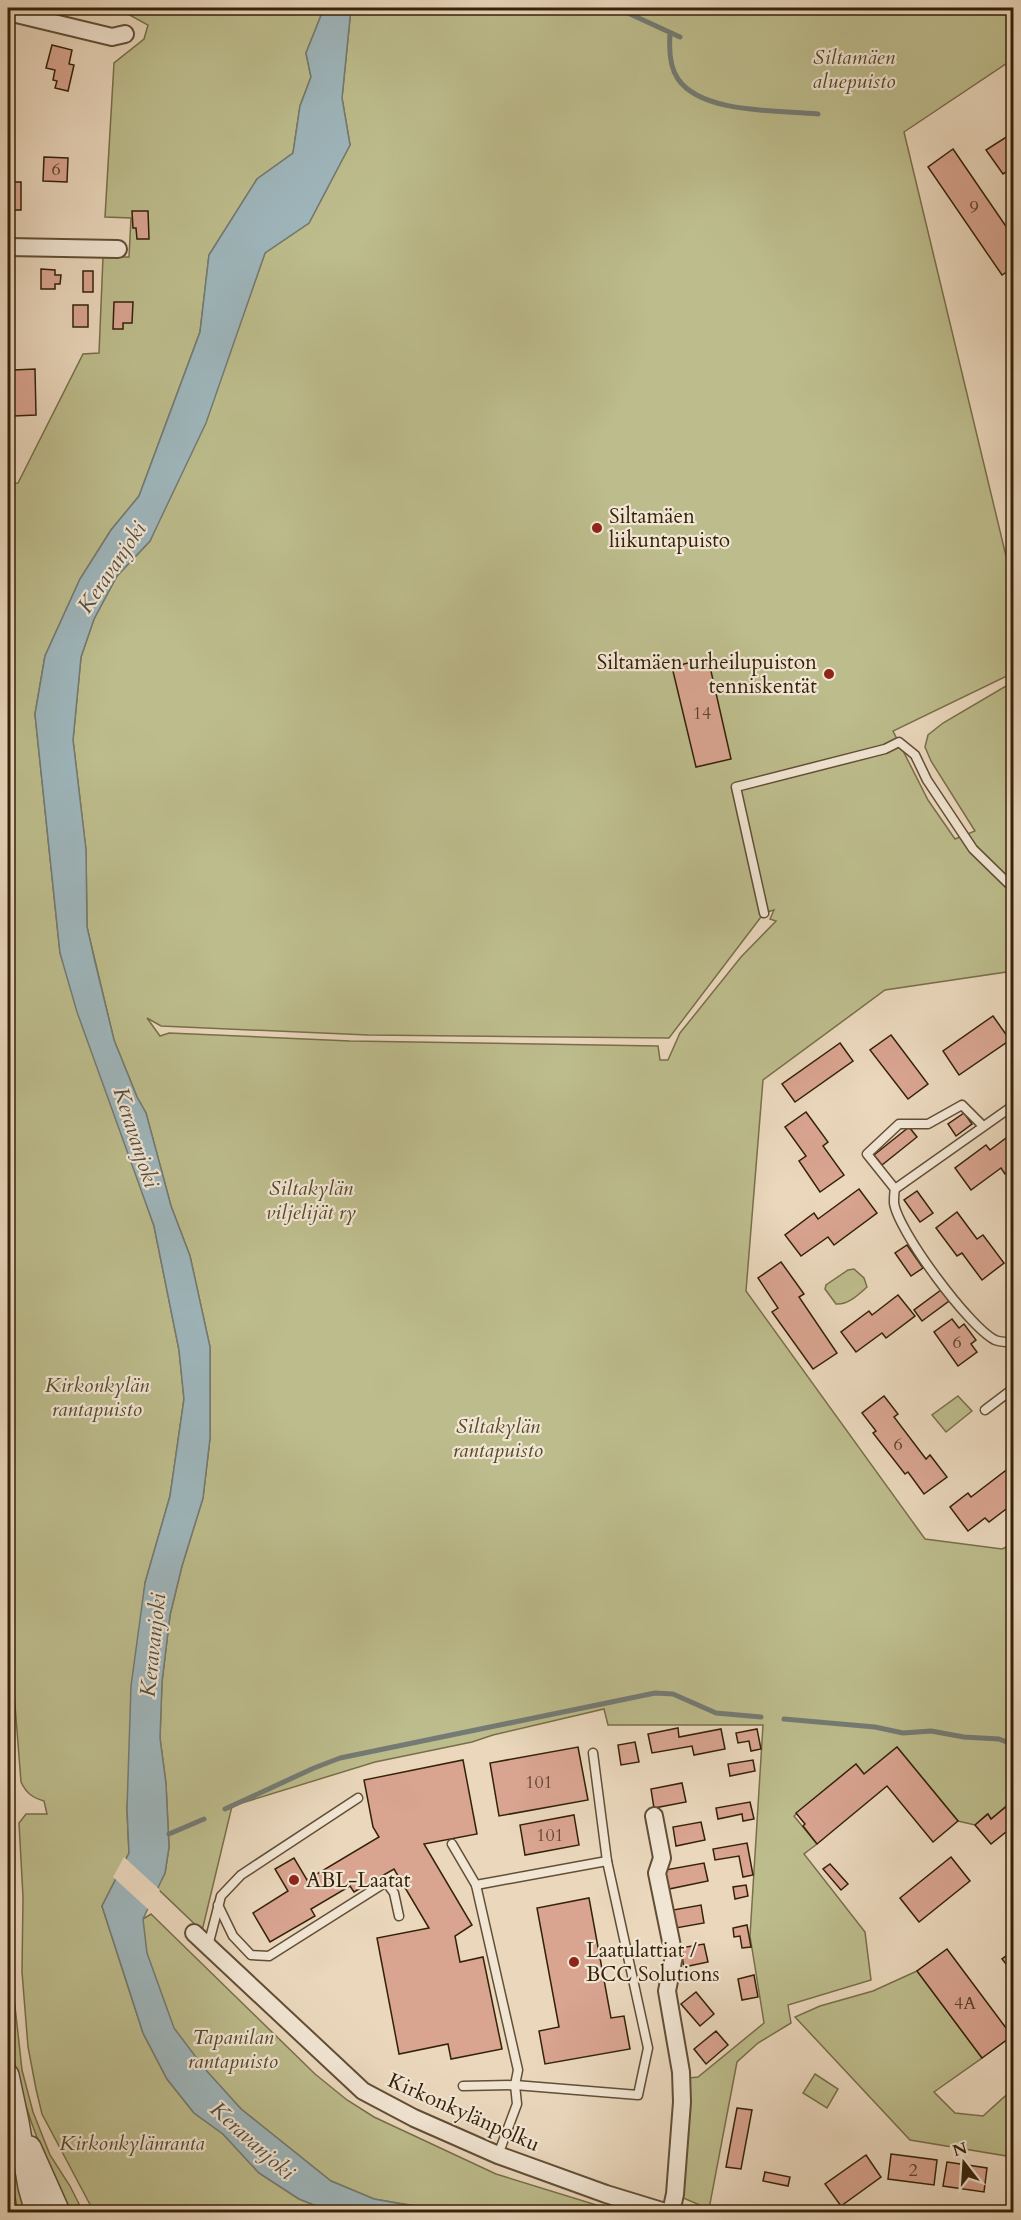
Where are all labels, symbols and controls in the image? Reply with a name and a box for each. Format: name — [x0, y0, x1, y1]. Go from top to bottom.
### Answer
park label: Siltamäen aluepuisto — [812, 43, 896, 96]
house number: 6 — [51, 157, 61, 182]
house number: 9 — [969, 195, 979, 220]
place label: Siltamäen liikuntapuisto — [609, 502, 730, 555]
water label: Keravanjoki — [70, 515, 154, 619]
marker: Siltamäen liikuntapuisto — [590, 521, 604, 535]
place label: Siltamäen urheilupuiston tenniskentät — [597, 648, 817, 701]
marker: Siltamäen urheilupuiston tenniskentät — [822, 667, 836, 681]
house number: 14 — [693, 701, 711, 726]
water label: Keravanjoki — [106, 1083, 167, 1192]
park label: Siltakylän viljelijät ry — [266, 1174, 356, 1227]
house number: 6 — [952, 1330, 962, 1355]
park label: Kirkonkylän rantapuisto — [45, 1371, 150, 1424]
park label: Siltakylän rantapuisto — [453, 1412, 543, 1465]
house number: 6 — [893, 1432, 903, 1457]
water label: Keravanjoki — [133, 1591, 173, 1698]
house number: 101 — [525, 1770, 553, 1795]
house number: 101 — [536, 1823, 564, 1848]
place label: ABL-Laatat — [306, 1866, 411, 1895]
marker: ABL-Laatat — [287, 1873, 301, 1887]
place label: Laatulattiat / BCC Solutions — [586, 1936, 720, 1989]
marker: Laatulattiat / BCC Solutions — [567, 1955, 581, 1969]
house number: 4A — [954, 1991, 976, 2016]
park label: Tapanilan rantapuisto — [188, 2023, 278, 2076]
street label: Kirkonkylänpolku — [383, 2066, 544, 2159]
water label: Keravanjoki — [204, 2095, 302, 2187]
park label: Kirkonkylänranta — [59, 2129, 205, 2158]
north arrow — [934, 2133, 994, 2193]
text: N — [950, 2137, 970, 2162]
house number: 2 — [908, 2158, 918, 2183]

